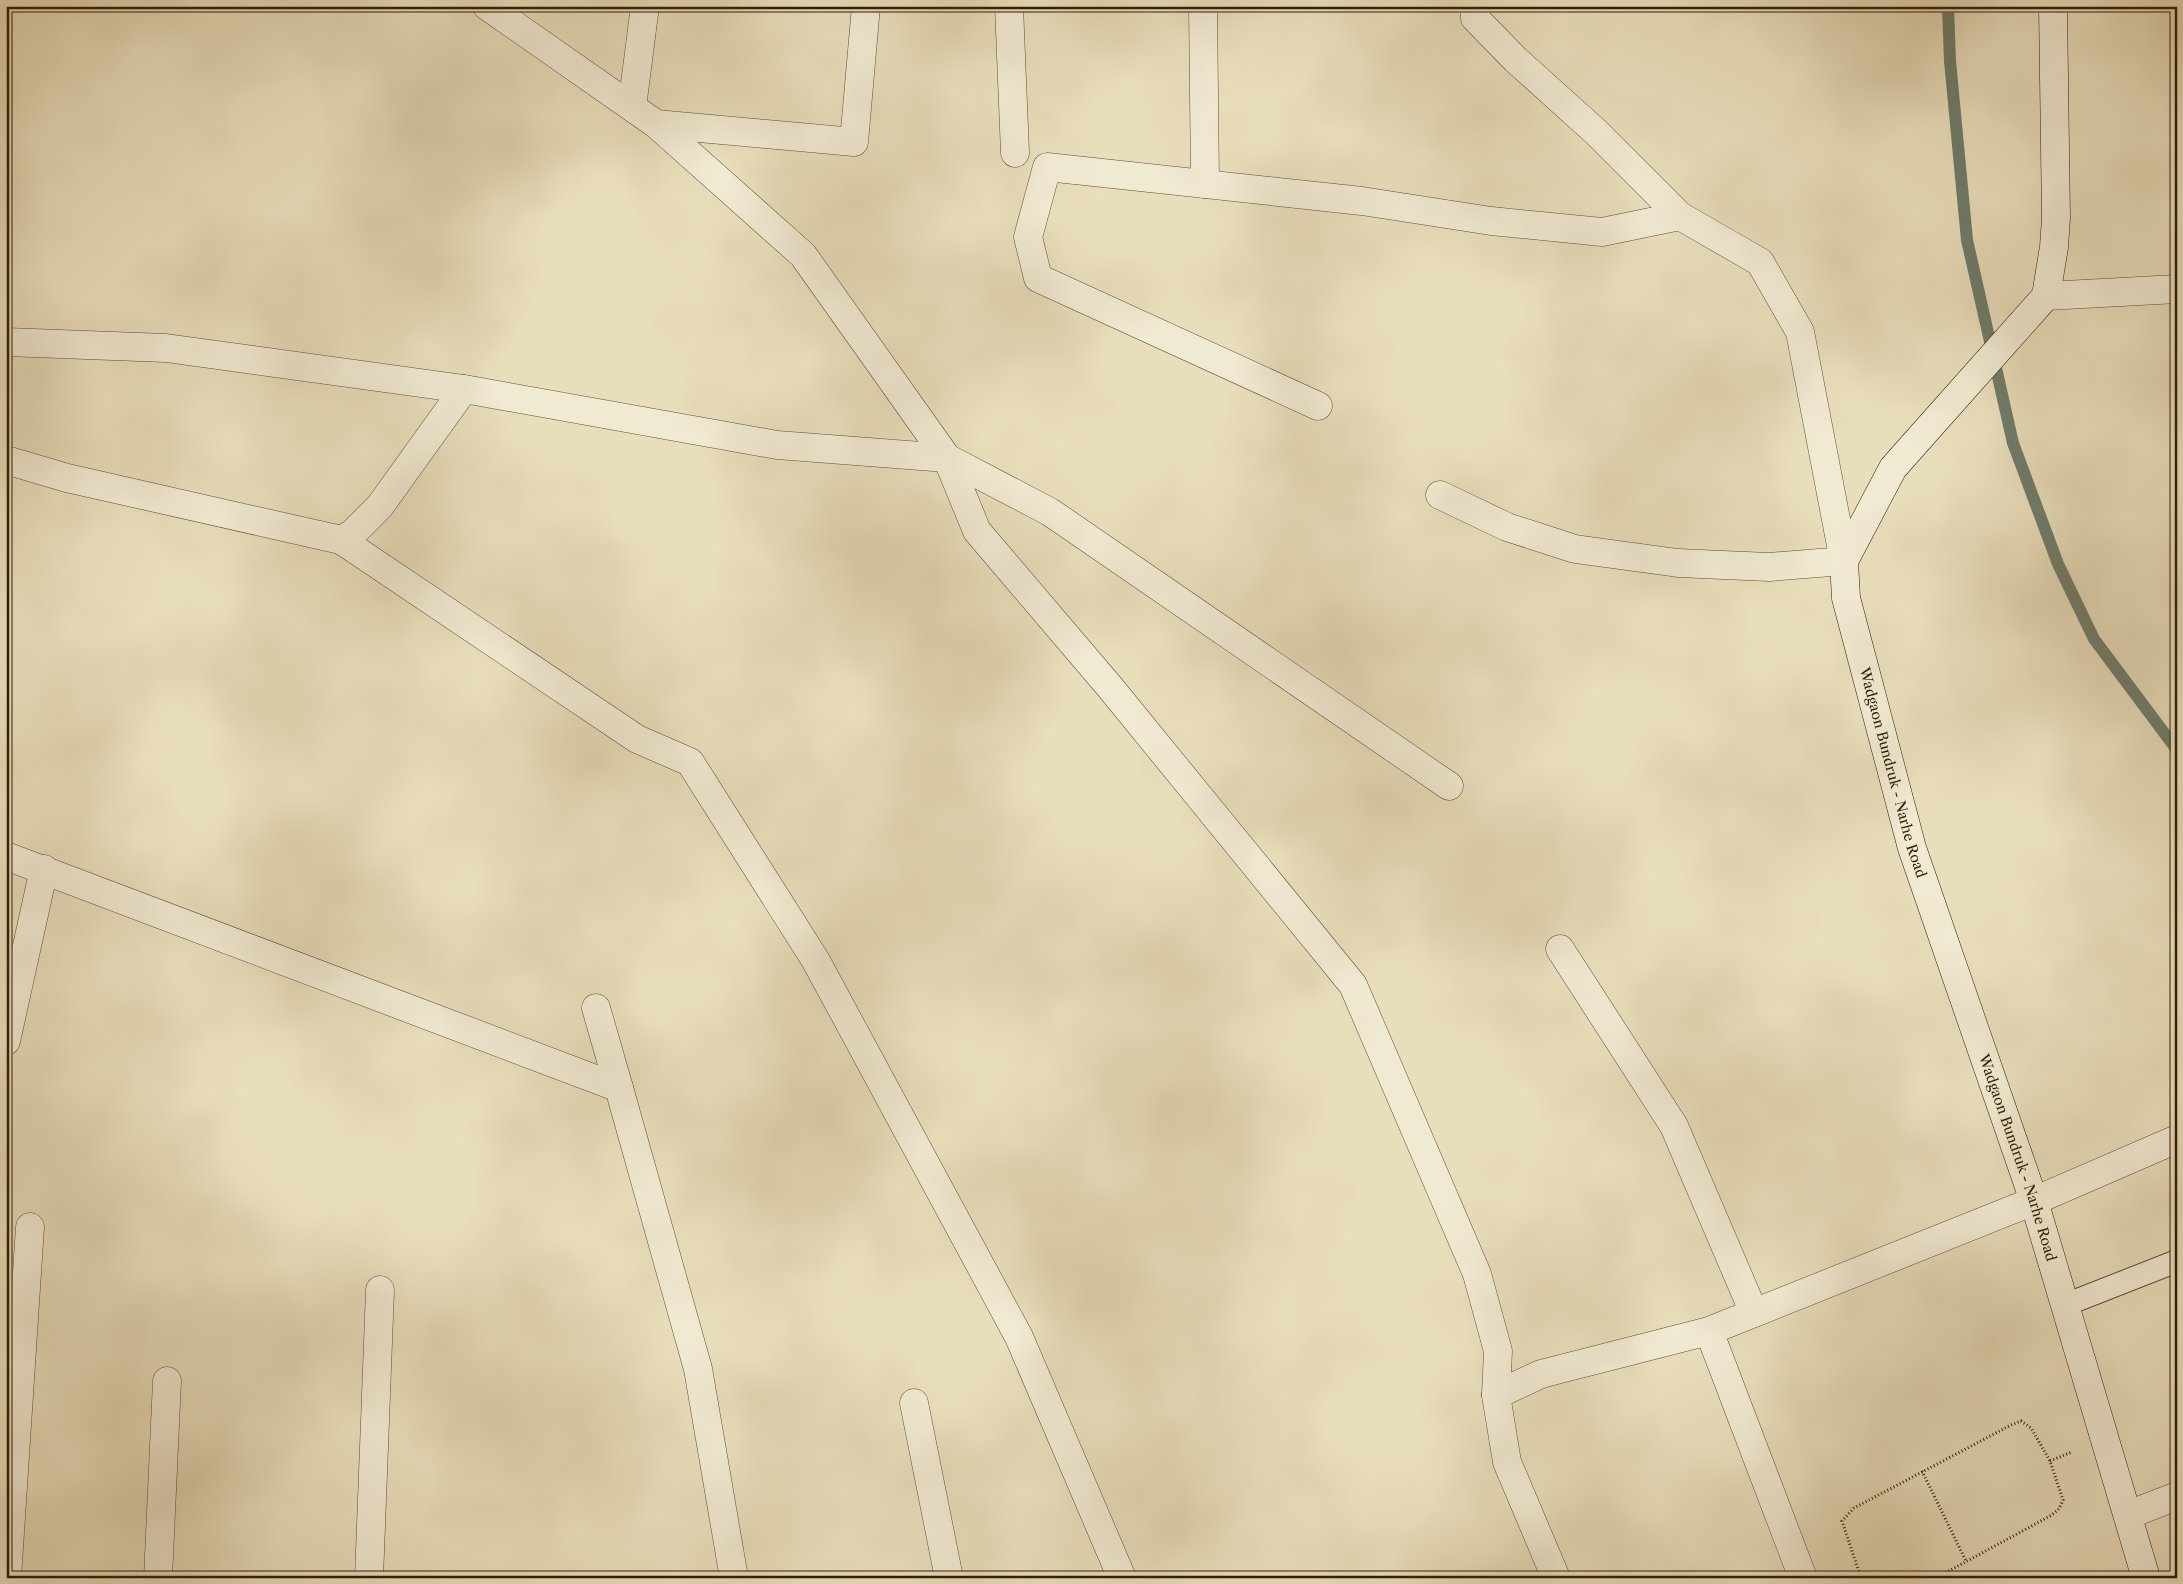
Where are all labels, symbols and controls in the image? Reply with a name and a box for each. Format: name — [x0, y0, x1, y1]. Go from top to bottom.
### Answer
street label: Wadgaon Bundruk - Narhe Road — [1855, 665, 1931, 881]
street label: Wadgaon Bundruk - Narhe Road — [1975, 1051, 2061, 1264]

